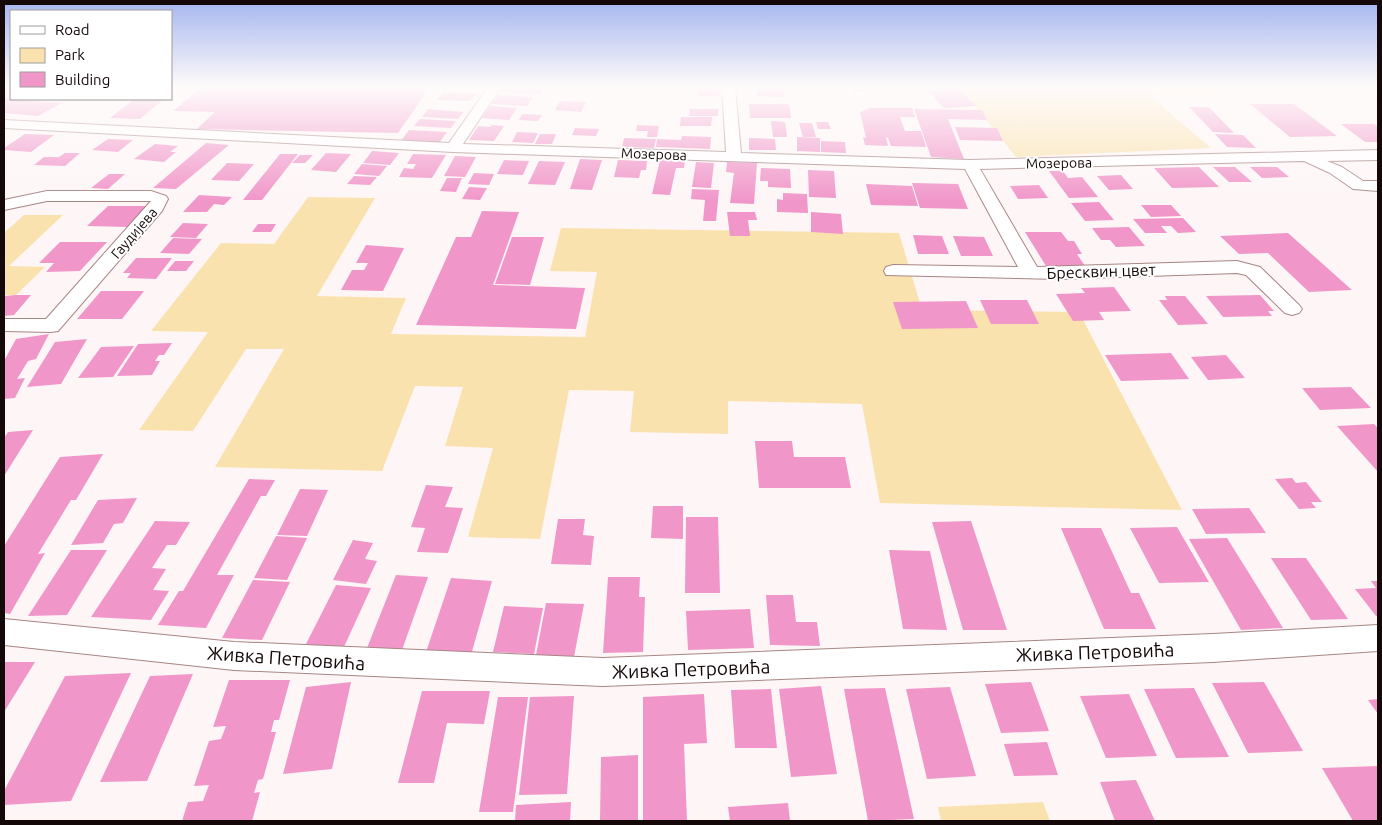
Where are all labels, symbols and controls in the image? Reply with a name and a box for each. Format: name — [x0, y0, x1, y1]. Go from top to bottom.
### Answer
legend — [10, 10, 172, 100]
text: Road — [55, 21, 90, 38]
text: Park — [55, 46, 85, 63]
text: Building — [55, 71, 110, 88]
street label: Мозерова — [621, 145, 687, 163]
street label: Мозерова — [1026, 154, 1092, 172]
street label: Гаудијева — [108, 204, 160, 262]
street label: Бресквин цвет — [1046, 260, 1156, 282]
street label: Живка Петровића — [1015, 638, 1175, 666]
street label: Живка Петровића — [206, 641, 366, 675]
street label: Живка Петровића — [611, 655, 771, 683]

